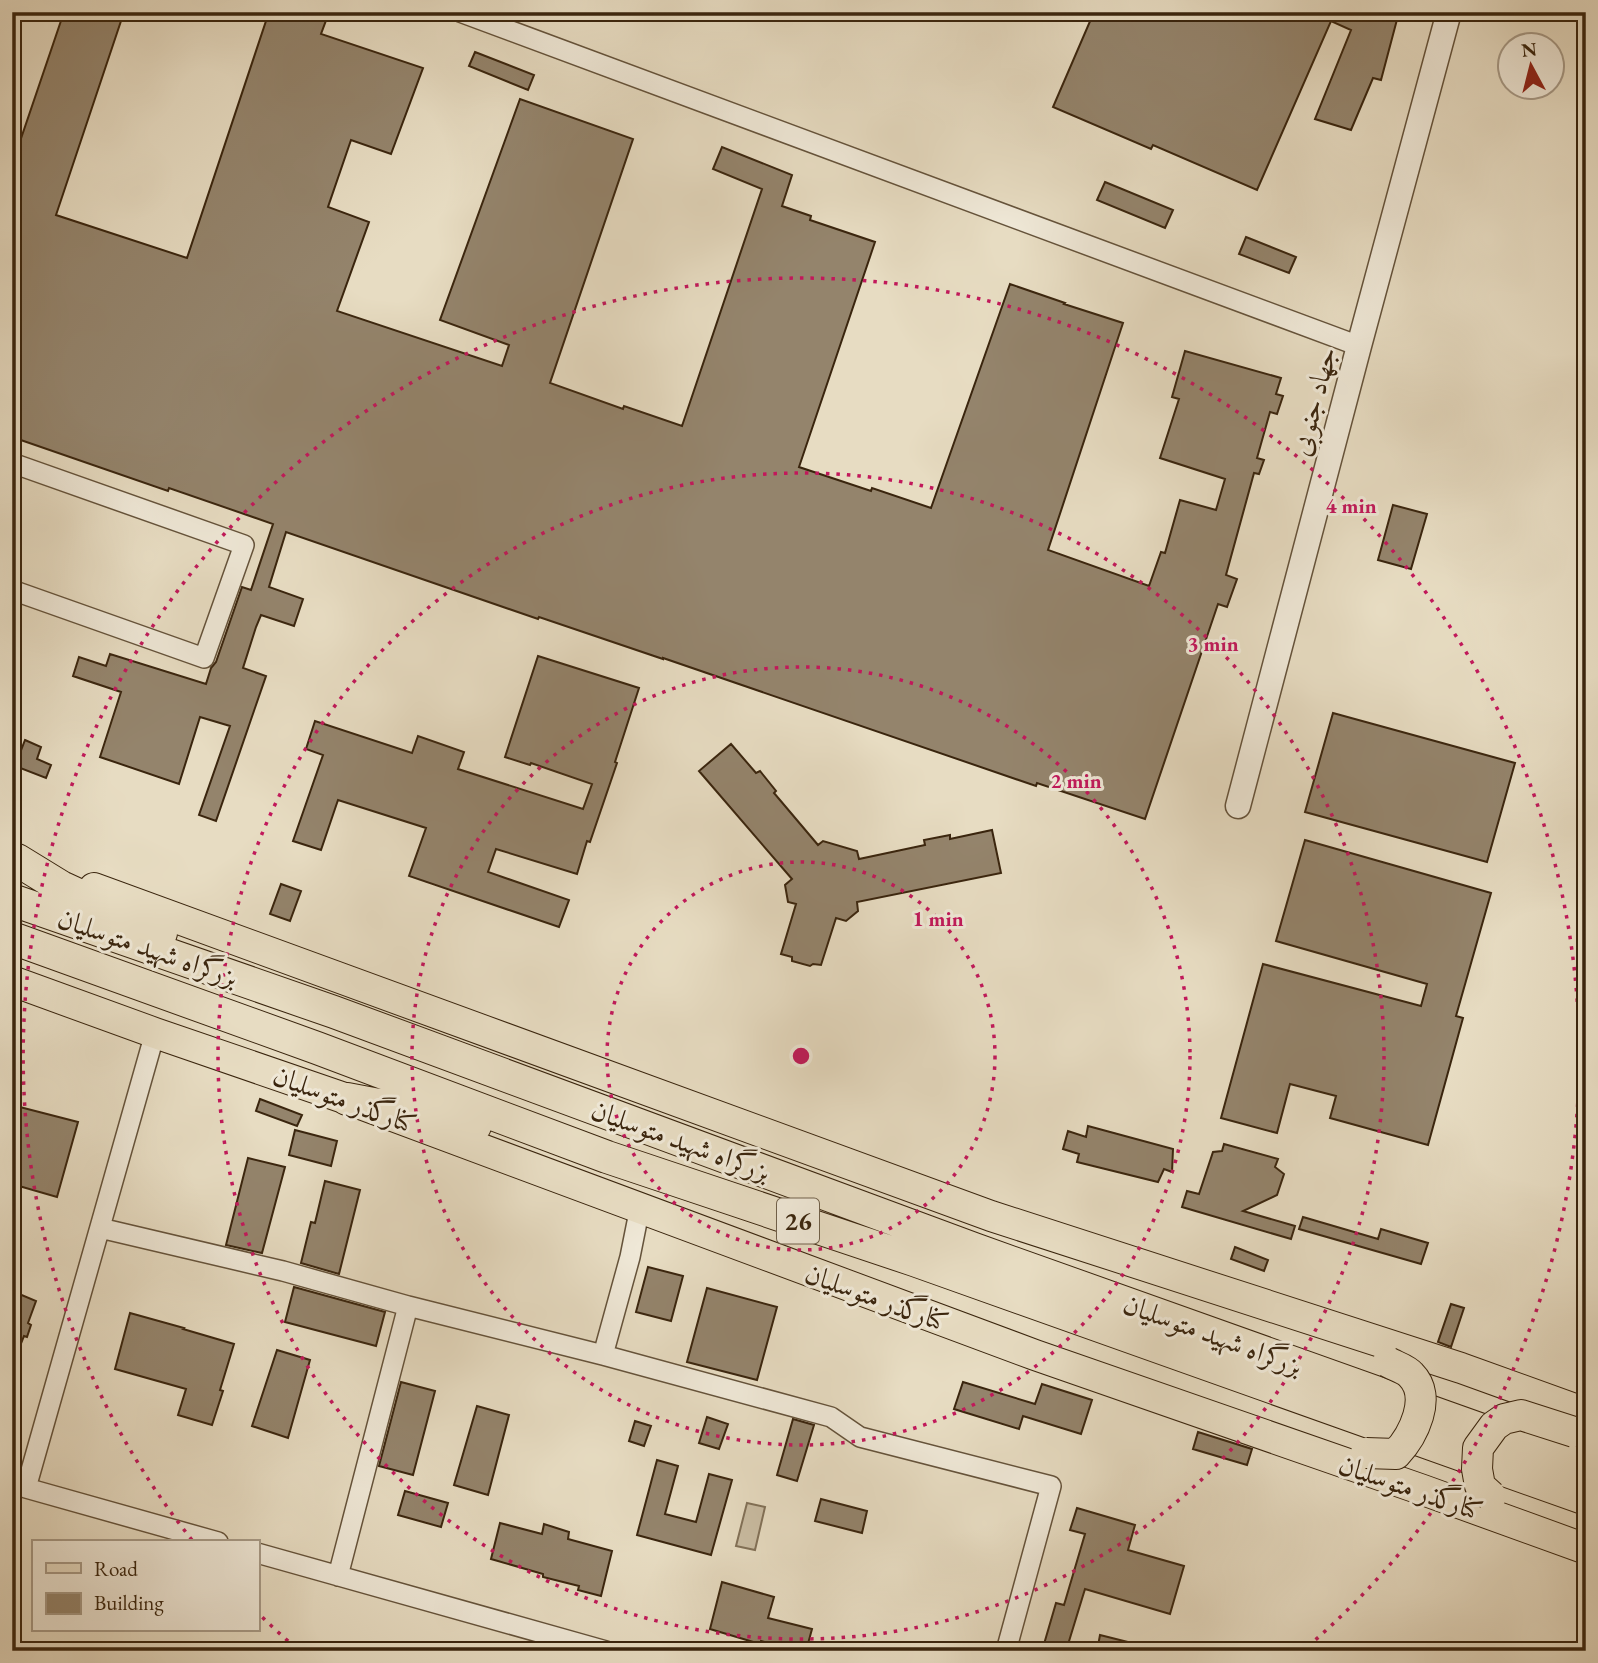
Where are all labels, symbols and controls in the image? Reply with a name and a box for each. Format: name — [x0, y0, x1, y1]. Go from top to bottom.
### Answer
north arrow — [1496, 32, 1566, 102]
text: N — [1520, 36, 1539, 63]
street label: جهاد جنوبی — [1281, 342, 1347, 460]
text: 4 min — [1325, 492, 1377, 519]
text: 3 min — [1187, 630, 1239, 657]
text: 2 min — [1050, 767, 1102, 794]
street label: بزرگراه شهید متوسلیان — [53, 899, 243, 996]
text: 1 min — [912, 905, 964, 932]
centre of rings — [789, 1044, 813, 1068]
street label: کنارگذر متوسلیان — [268, 1055, 422, 1142]
street label: بزرگراه شهید متوسلیان — [586, 1091, 776, 1190]
road number: 26 — [777, 1198, 819, 1244]
street label: کنارگذر متوسلیان — [800, 1253, 954, 1340]
street label: بزرگراه شهید متوسلیان — [1118, 1285, 1308, 1384]
street label: کنارگذر متوسلیان — [1334, 1445, 1488, 1528]
legend — [32, 1540, 259, 1632]
text: Road — [94, 1555, 138, 1582]
text: Building — [94, 1589, 164, 1616]

